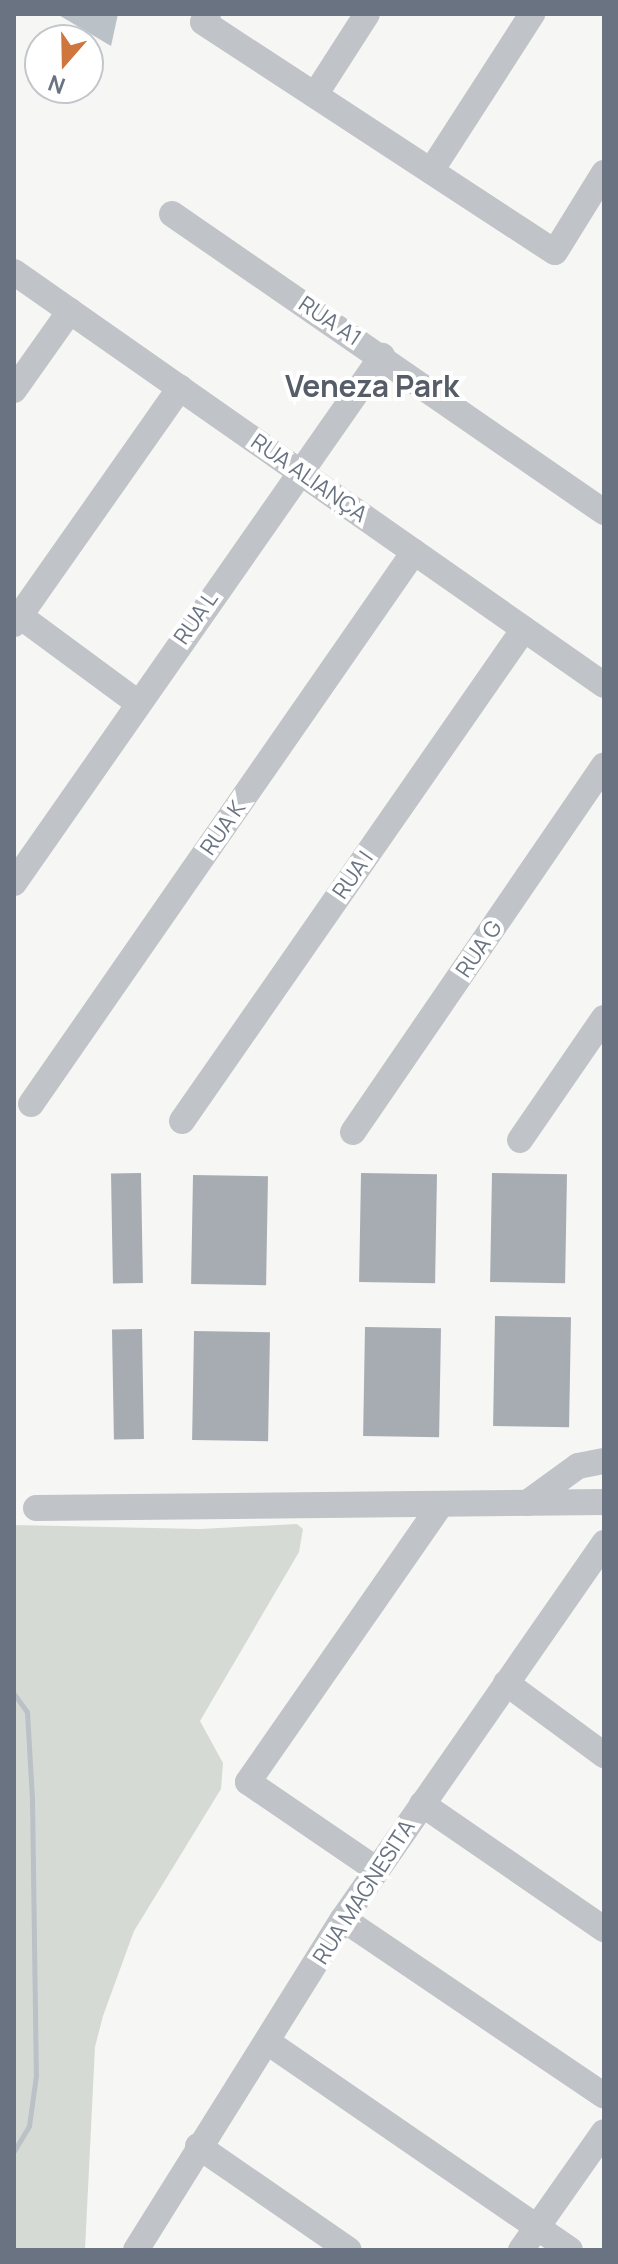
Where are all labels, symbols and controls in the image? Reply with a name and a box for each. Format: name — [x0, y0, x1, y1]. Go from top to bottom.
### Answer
north arrow — [24, 24, 104, 104]
text: N — [44, 68, 69, 101]
street label: RUA A1 — [294, 291, 366, 351]
district label: Veneza Park — [285, 368, 459, 404]
street label: RUA ALIANÇA — [246, 428, 372, 528]
street label: RUA L — [168, 587, 224, 649]
street label: RUA K — [195, 796, 251, 860]
street label: RUA I — [327, 846, 379, 904]
street label: RUA G — [451, 916, 507, 982]
street label: RUA MAGNESITA — [308, 1815, 420, 1969]

